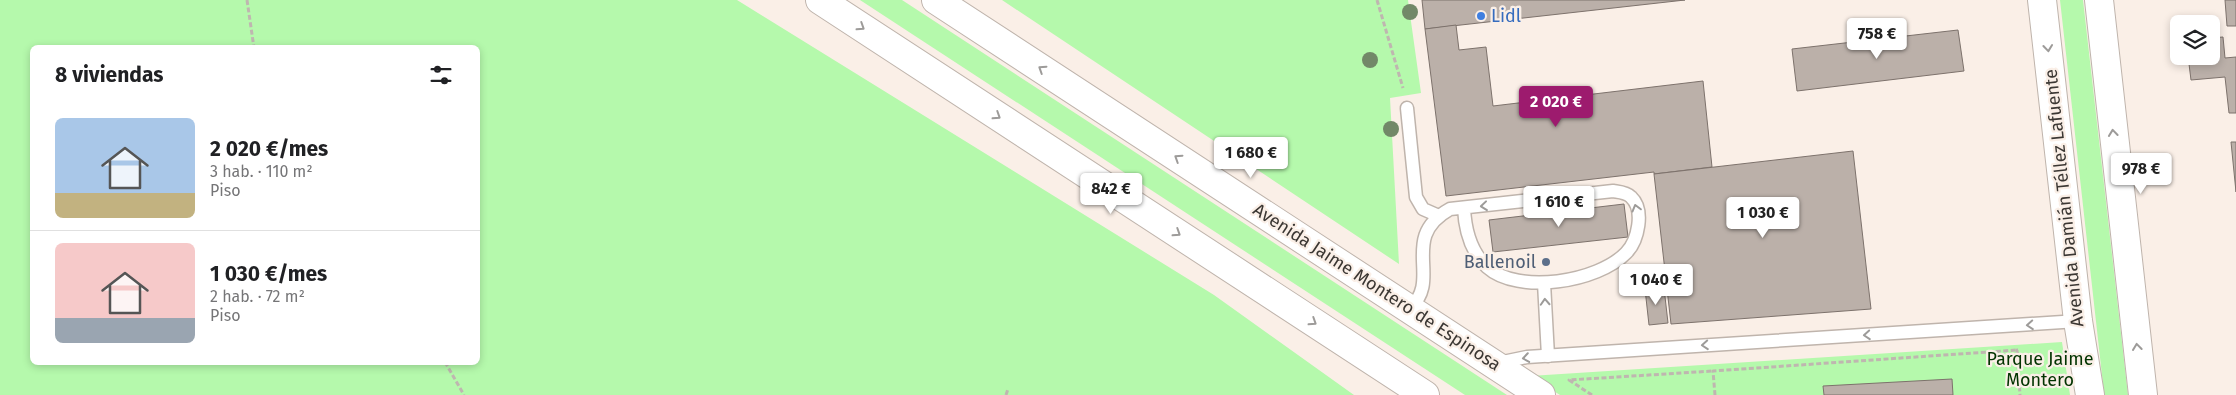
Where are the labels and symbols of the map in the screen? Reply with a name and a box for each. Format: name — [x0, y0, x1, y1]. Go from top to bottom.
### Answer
place label: Lidl — [1491, 5, 1521, 27]
marker: Lidl — [1475, 10, 1487, 22]
pin: 758 € — [1842, 18, 1912, 60]
one-way arrow — [856, 20, 865, 30]
one-way arrow — [2042, 45, 2053, 53]
one-way arrow — [1038, 66, 1048, 75]
street label: Avenida Damián Téllez Lafuente — [2040, 68, 2088, 328]
pin: 2 020 € — [1510, 86, 1602, 128]
one-way arrow — [992, 109, 1001, 119]
one-way arrow — [2108, 129, 2119, 137]
pin: 1 680 € — [1205, 136, 1297, 179]
pin: 978 € — [2106, 152, 2176, 195]
one-way arrow — [1174, 154, 1183, 164]
pin: 842 € — [1076, 172, 1146, 215]
pin: 1 610 € — [1513, 186, 1605, 228]
pin: 1 030 € — [1717, 196, 1809, 239]
street label: Avenida Jaime Montero de Espinosa — [1249, 198, 1505, 376]
one-way arrow — [1480, 200, 1488, 211]
one-way arrow — [1631, 204, 1642, 213]
one-way arrow — [1172, 227, 1181, 236]
place label: Ballenoil — [1464, 251, 1536, 273]
marker: Ballenoil — [1540, 256, 1552, 268]
pin: 1 040 € — [1610, 264, 1702, 306]
one-way arrow — [1539, 298, 1550, 306]
one-way arrow — [1308, 316, 1317, 325]
one-way arrow — [2025, 319, 2033, 330]
one-way arrow — [1863, 329, 1871, 340]
one-way arrow — [1701, 340, 1709, 351]
one-way arrow — [2132, 342, 2143, 350]
park label: Parque Jaime Montero — [1986, 348, 2094, 391]
one-way arrow — [1521, 352, 1530, 362]

